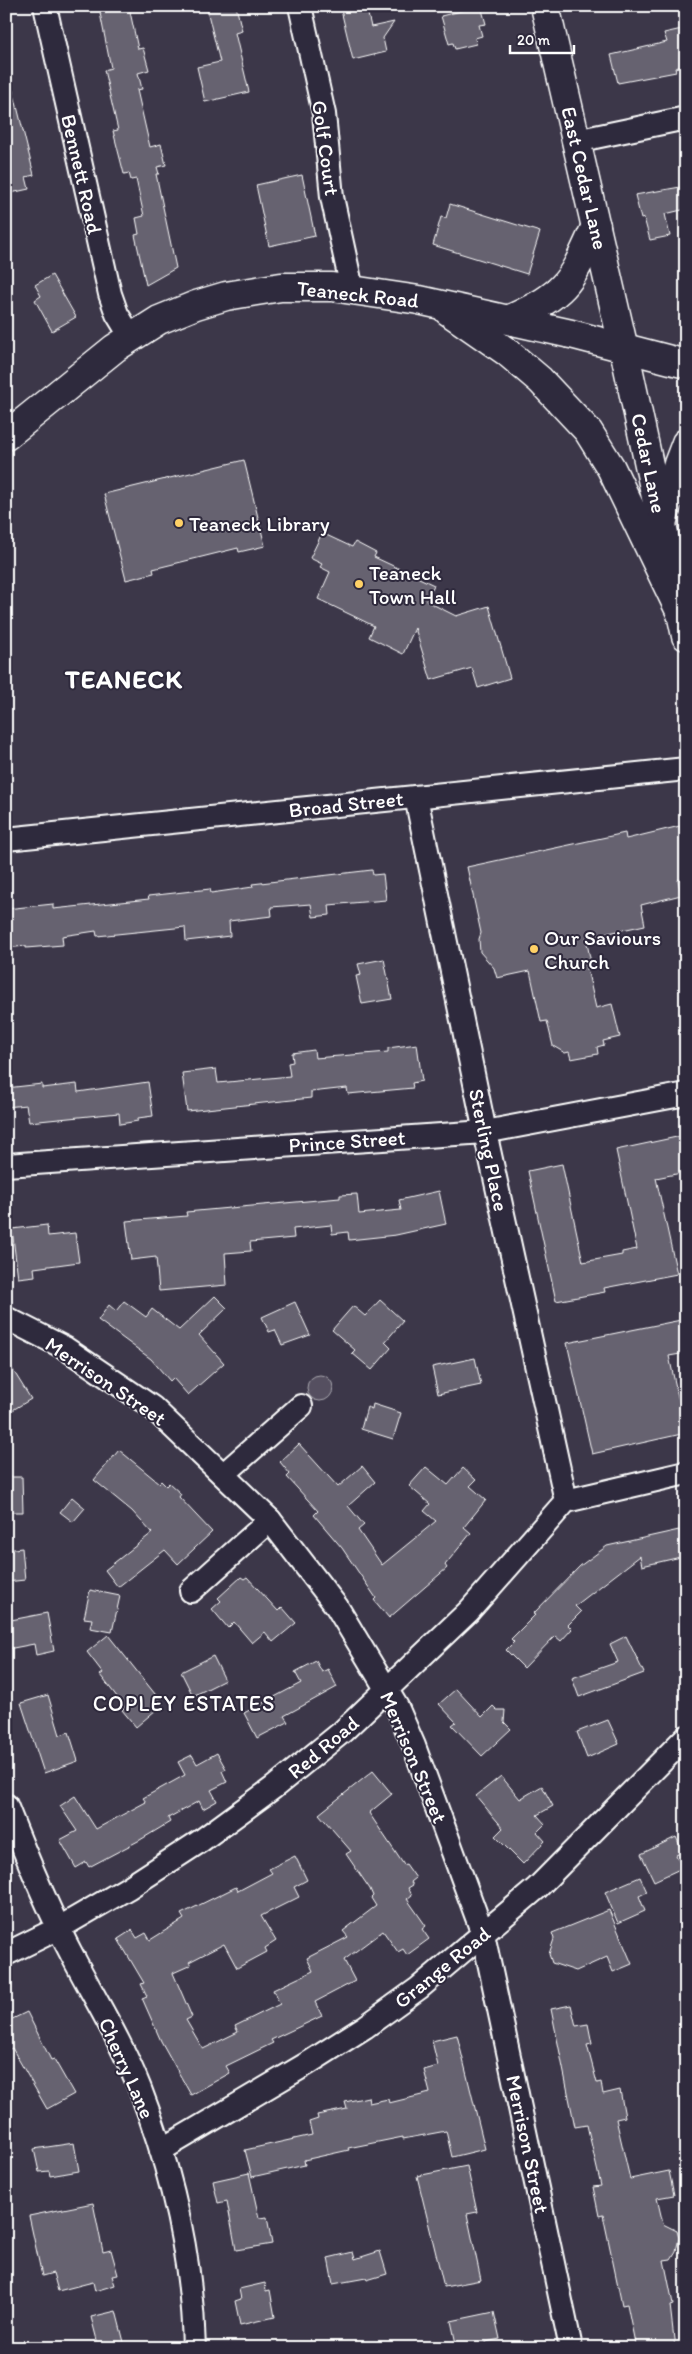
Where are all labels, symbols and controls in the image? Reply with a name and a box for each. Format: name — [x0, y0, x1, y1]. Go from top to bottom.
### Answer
scale bar — [510, 22, 573, 54]
text: 20 m — [517, 31, 551, 49]
street label: Golf Court — [307, 99, 345, 197]
street label: East Cedar Lane — [556, 104, 614, 252]
street label: Bennett Road — [56, 112, 108, 237]
street label: Teaneck Road — [296, 275, 421, 313]
street label: Cedar Lane — [626, 411, 672, 515]
place label: Teaneck Library — [189, 511, 330, 536]
marker: Teaneck Library — [173, 517, 185, 529]
place label: Teaneck Town Hall — [369, 560, 456, 609]
marker: Teaneck Town Hall — [353, 578, 365, 590]
district label: TEANECK — [64, 663, 183, 695]
street label: Broad Street — [288, 786, 405, 822]
place label: Our Saviours Church — [544, 925, 661, 974]
marker: Our Saviours Church — [528, 943, 540, 955]
street label: Sterling Place — [464, 1086, 514, 1214]
street label: Prince Street — [288, 1124, 406, 1158]
street label: Merrison Street — [41, 1331, 171, 1431]
street label: Merrison Street — [375, 1687, 453, 1827]
district label: COPLEY ESTATES — [93, 1690, 275, 1717]
street label: Red Road — [283, 1710, 363, 1784]
street label: Grange Road — [389, 1920, 495, 2013]
street label: Cherry Lane — [94, 2014, 160, 2122]
street label: Merrison Street — [501, 2073, 555, 2216]

